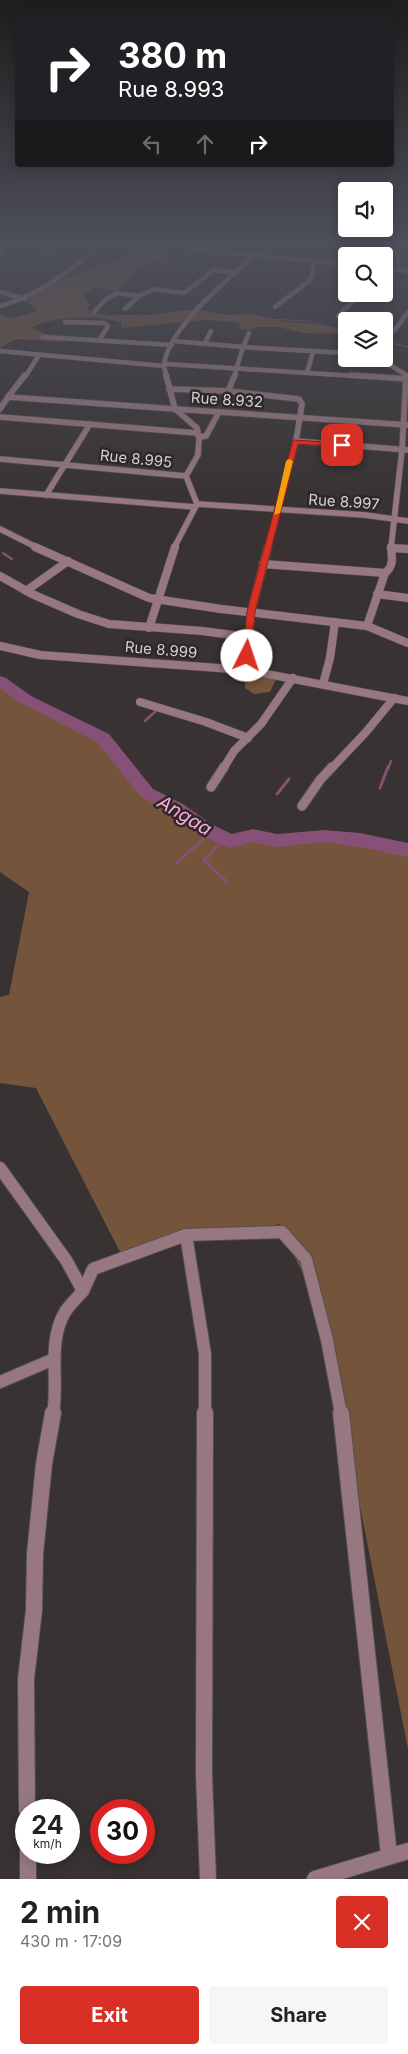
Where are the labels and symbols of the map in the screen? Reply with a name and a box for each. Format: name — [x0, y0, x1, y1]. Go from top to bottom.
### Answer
street label: Rue 8.932 — [190, 388, 264, 412]
pin — [321, 424, 363, 466]
street label: Rue 8.995 — [99, 445, 173, 472]
street label: Rue 8.997 — [308, 490, 380, 513]
position arrow — [220, 629, 272, 681]
street label: Rue 8.999 — [124, 637, 198, 662]
water label: Angaa — [153, 790, 216, 841]
speed limit sign: 30 — [90, 1799, 155, 1864]

